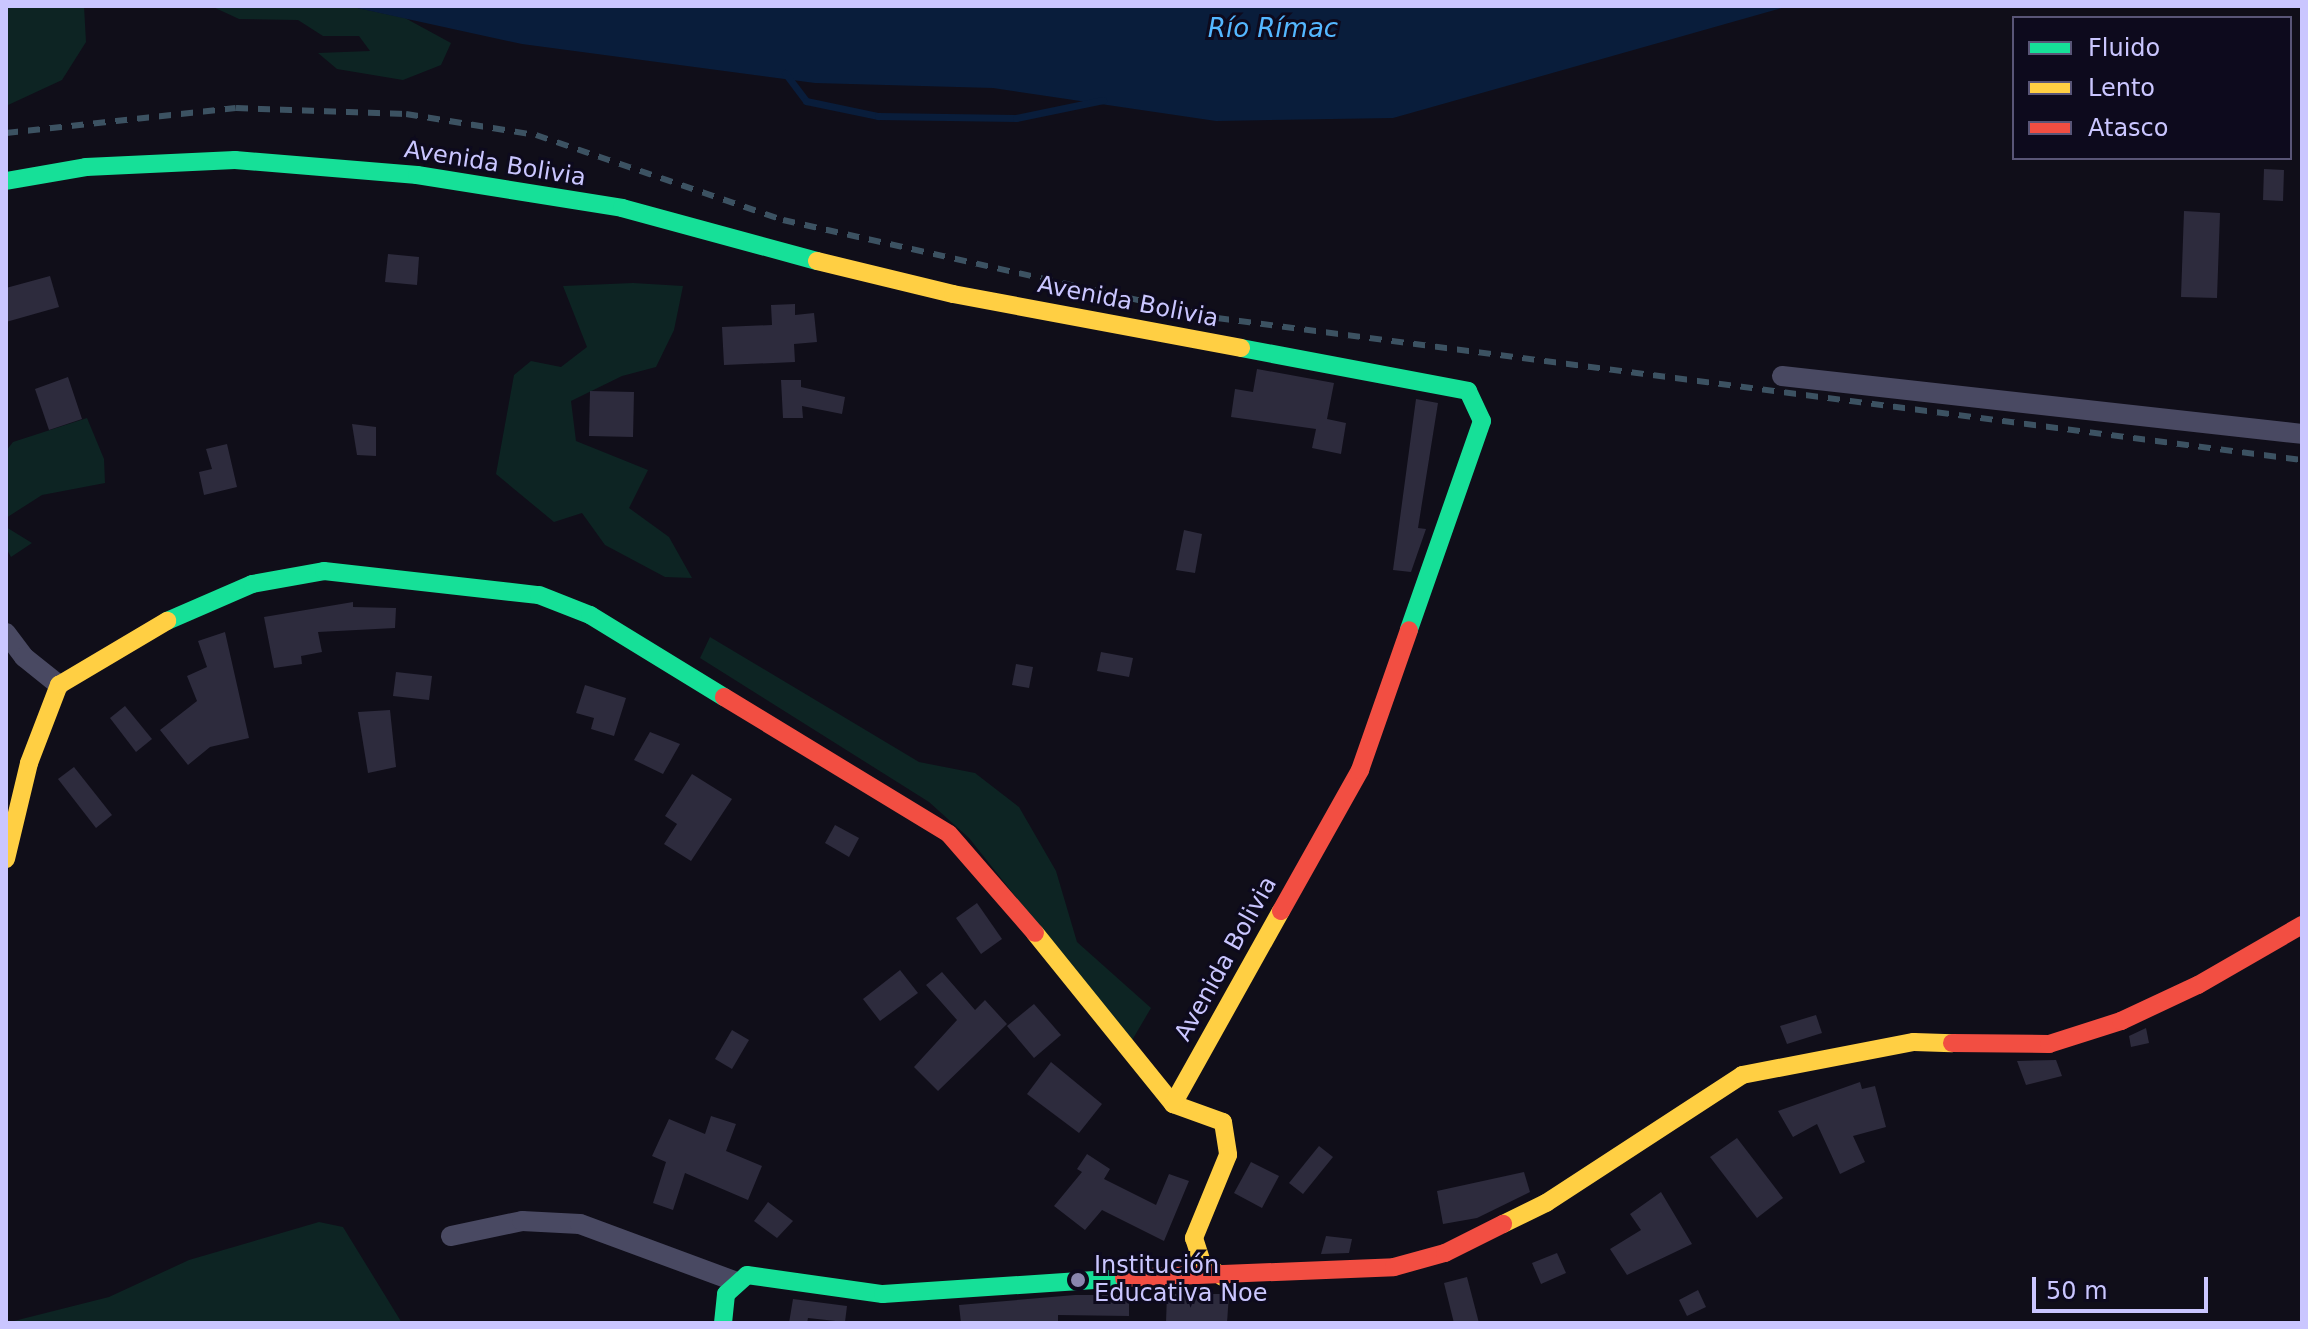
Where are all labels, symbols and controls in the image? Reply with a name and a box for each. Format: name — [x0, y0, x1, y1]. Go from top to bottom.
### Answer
water label: Río Rímac — [1208, 13, 1338, 45]
legend — [2012, 16, 2292, 160]
text: Fluido — [2088, 34, 2160, 62]
text: Lento — [2088, 74, 2155, 102]
text: Atasco — [2088, 114, 2169, 142]
street label: Avenida Bolivia — [402, 135, 588, 193]
street label: Avenida Bolivia — [1035, 270, 1221, 334]
street label: Avenida Bolivia — [1169, 872, 1283, 1046]
place label: Institución Educativa Noe — [1094, 1252, 1268, 1308]
scale bar — [2036, 1261, 2212, 1311]
marker: Institución Educativa Noe — [1069, 1271, 1087, 1289]
text: 50 m — [2046, 1277, 2108, 1305]

